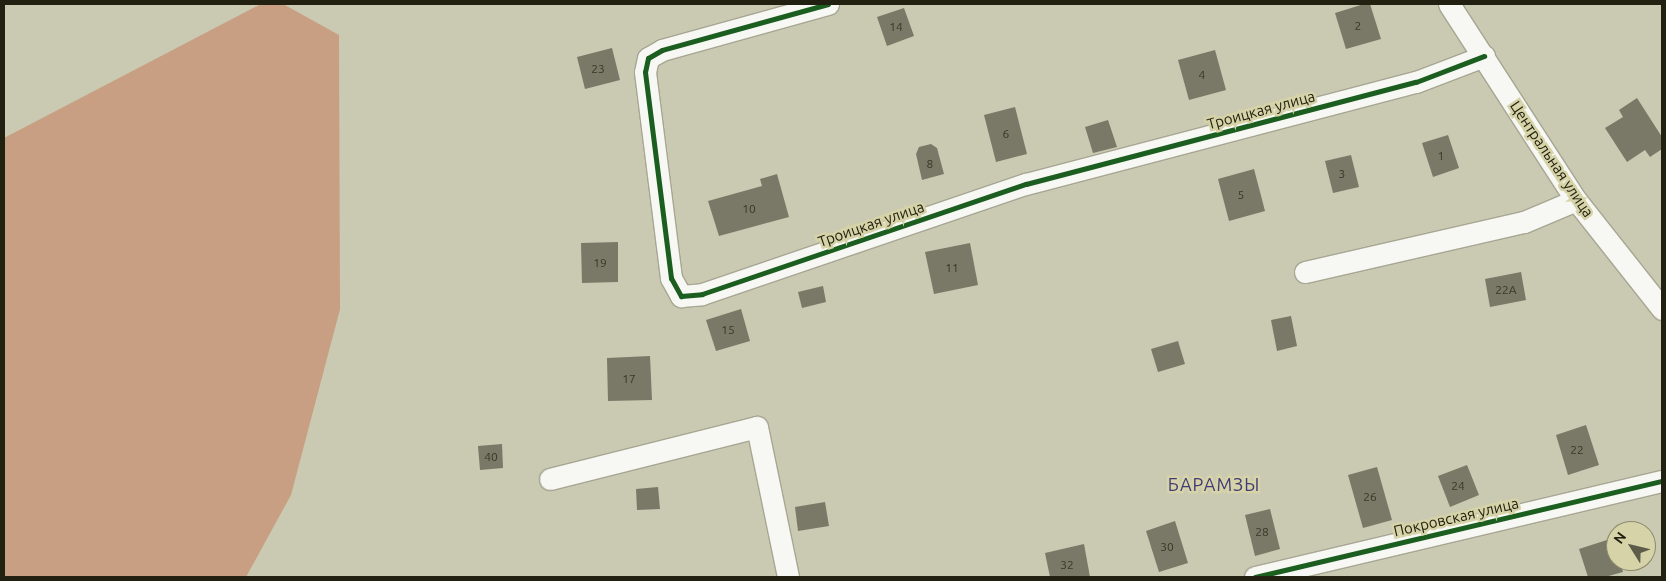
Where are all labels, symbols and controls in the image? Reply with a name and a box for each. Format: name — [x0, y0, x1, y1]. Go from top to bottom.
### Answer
house number: 2 — [1355, 19, 1361, 33]
house number: 14 — [889, 20, 903, 34]
house number: 23 — [591, 62, 605, 76]
house number: 4 — [1199, 68, 1205, 82]
street label: Троицкая улица — [1205, 87, 1317, 133]
street label: Центральная улица — [1506, 97, 1598, 221]
house number: 6 — [1003, 127, 1009, 141]
house number: 1 — [1438, 149, 1444, 163]
house number: 8 — [927, 157, 933, 171]
house number: 3 — [1339, 167, 1345, 181]
house number: 5 — [1238, 188, 1244, 202]
street label: Троицкая улица — [816, 197, 926, 251]
house number: 10 — [742, 202, 756, 216]
house number: 19 — [593, 256, 607, 270]
house number: 11 — [945, 261, 959, 275]
house number: 22А — [1495, 283, 1517, 297]
house number: 15 — [721, 323, 735, 337]
house number: 17 — [622, 372, 636, 386]
house number: 22 — [1570, 443, 1584, 457]
house number: 40 — [484, 450, 498, 464]
district label: БАРАМЗЫ — [1167, 473, 1261, 495]
house number: 24 — [1451, 479, 1465, 493]
house number: 26 — [1363, 490, 1377, 504]
street label: Покровская улица — [1392, 494, 1520, 540]
north arrow — [1606, 521, 1656, 571]
house number: 28 — [1255, 525, 1269, 539]
text: N — [1610, 529, 1629, 547]
house number: 30 — [1160, 540, 1174, 554]
house number: 32 — [1060, 558, 1074, 572]

